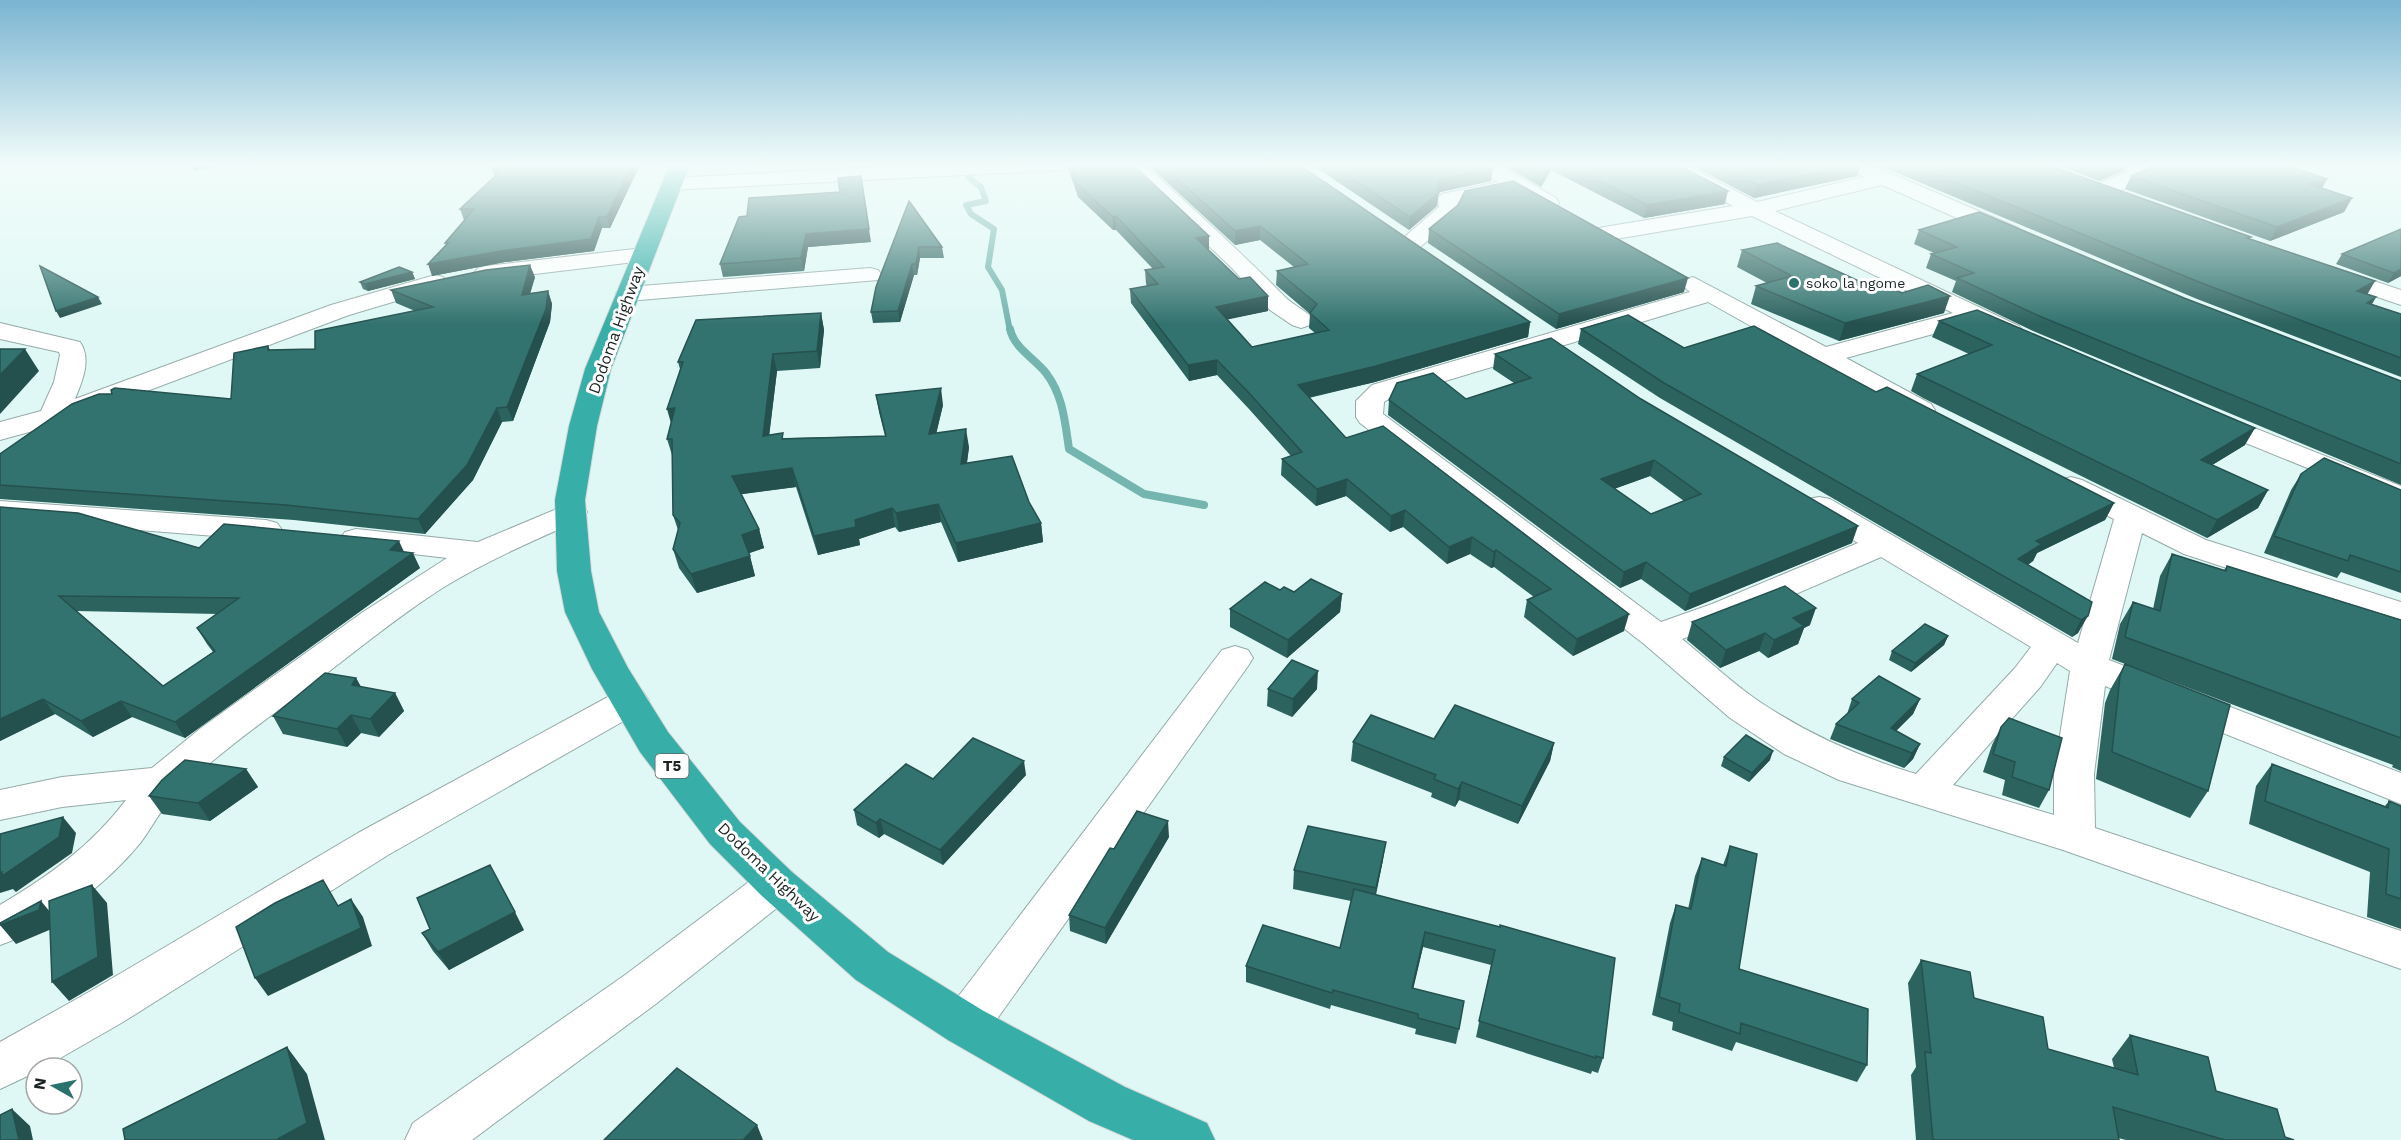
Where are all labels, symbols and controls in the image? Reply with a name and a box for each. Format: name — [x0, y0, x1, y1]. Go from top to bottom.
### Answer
street label: Dodoma Highway — [584, 263, 648, 396]
place label: soko la ngome — [1806, 275, 1905, 291]
marker: soko la ngome — [1787, 276, 1801, 290]
road number: T5 — [656, 754, 688, 778]
street label: Dodoma Highway — [714, 818, 825, 926]
north arrow — [24, 1056, 84, 1116]
text: N — [29, 1076, 50, 1091]

